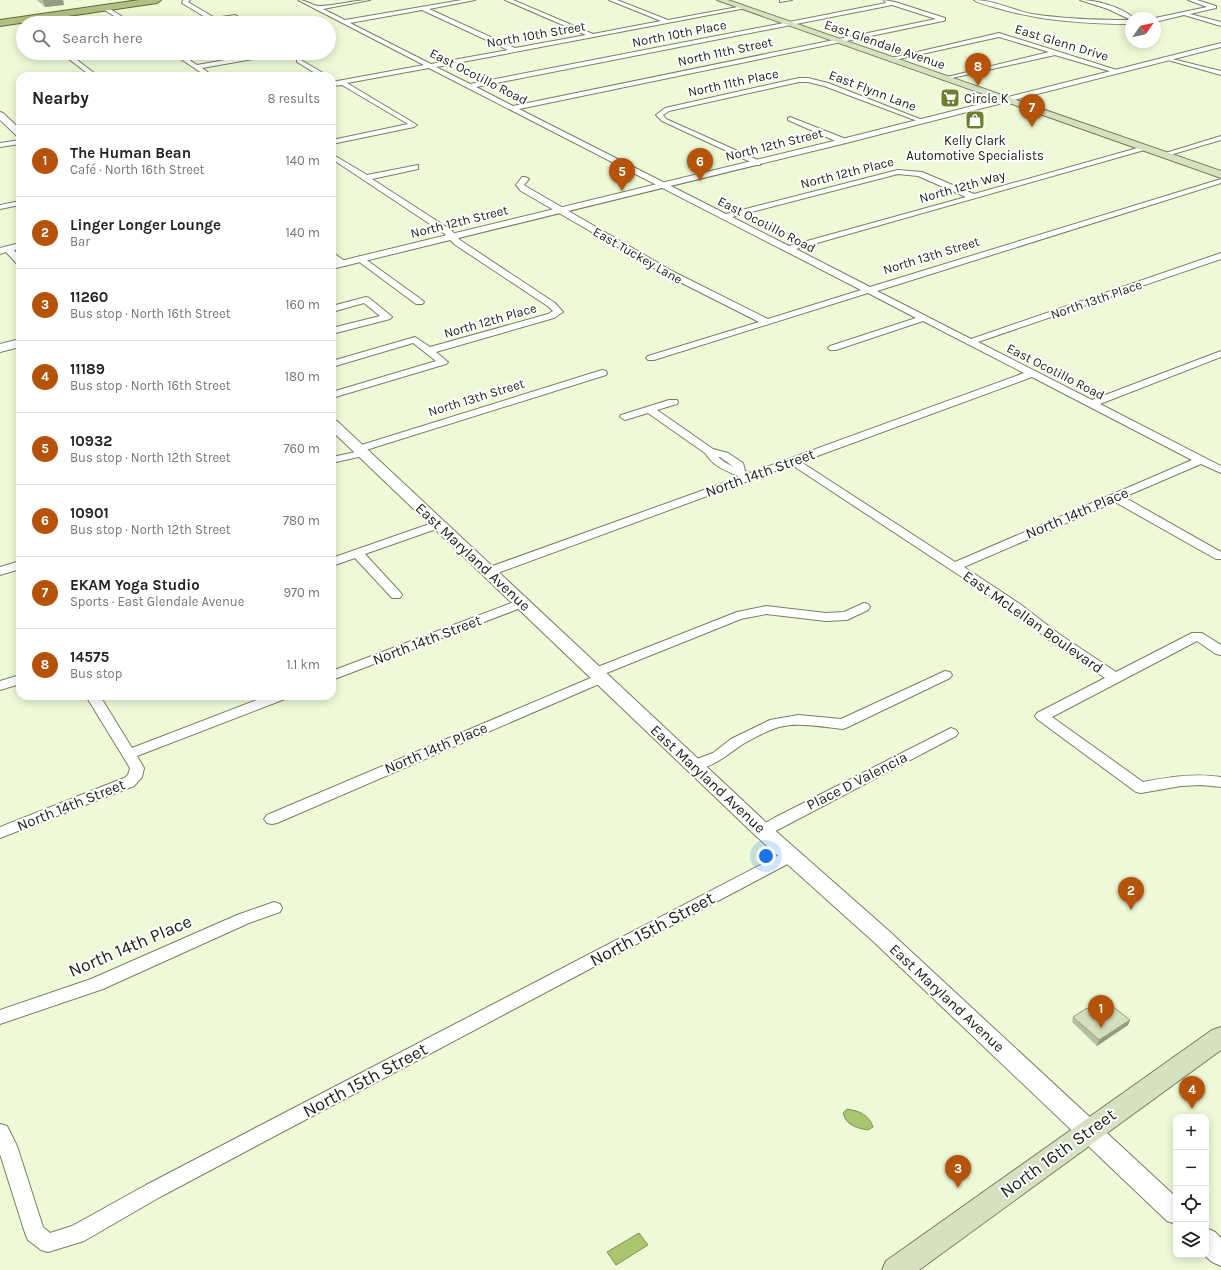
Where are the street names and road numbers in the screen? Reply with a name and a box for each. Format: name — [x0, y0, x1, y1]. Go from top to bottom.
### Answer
street label: North 10th Place — [631, 17, 728, 50]
street label: East Glendale Avenue — [822, 17, 948, 72]
street label: North 10th Street — [486, 18, 587, 51]
street label: East Glenn Drive — [1013, 21, 1111, 64]
street label: North 11th Street — [676, 34, 774, 69]
street label: East Ocotillo Road — [427, 45, 530, 108]
street label: North 11th Place — [686, 65, 780, 99]
street label: East Flynn Lane — [827, 67, 919, 114]
street label: North 12th Street — [724, 125, 824, 164]
street label: North 12th Place — [799, 154, 896, 191]
street label: North 12th Way — [917, 167, 1007, 206]
street label: East Ocotillo Road — [715, 193, 818, 256]
street label: North 12th Street — [409, 202, 509, 241]
street label: East Tuckey Lane — [591, 224, 685, 287]
street label: North 13th Street — [881, 234, 981, 277]
street label: North 13th Place — [1048, 277, 1144, 322]
street label: North 12th Place — [442, 300, 538, 341]
street label: East Ocotillo Road — [1004, 340, 1107, 403]
street label: North 13th Street — [426, 376, 526, 419]
street label: North 14th Street — [703, 445, 817, 501]
street label: North 14th Place — [1023, 483, 1131, 543]
street label: East Maryland Avenue — [412, 499, 534, 615]
street label: East McLellan Boulevard — [960, 567, 1106, 677]
street label: North 14th Street — [370, 611, 484, 669]
street label: North 14th Place — [382, 718, 490, 778]
street label: East Maryland Avenue — [647, 721, 769, 837]
street label: Place D Valencia — [804, 748, 910, 814]
street label: North 14th Street — [14, 775, 128, 835]
street label: North 15th Street — [586, 887, 718, 971]
street label: North 14th Place — [65, 910, 195, 982]
street label: East Maryland Avenue — [886, 940, 1008, 1056]
street label: North 15th Street — [299, 1038, 431, 1122]
street label: North 16th Street — [996, 1103, 1121, 1202]

